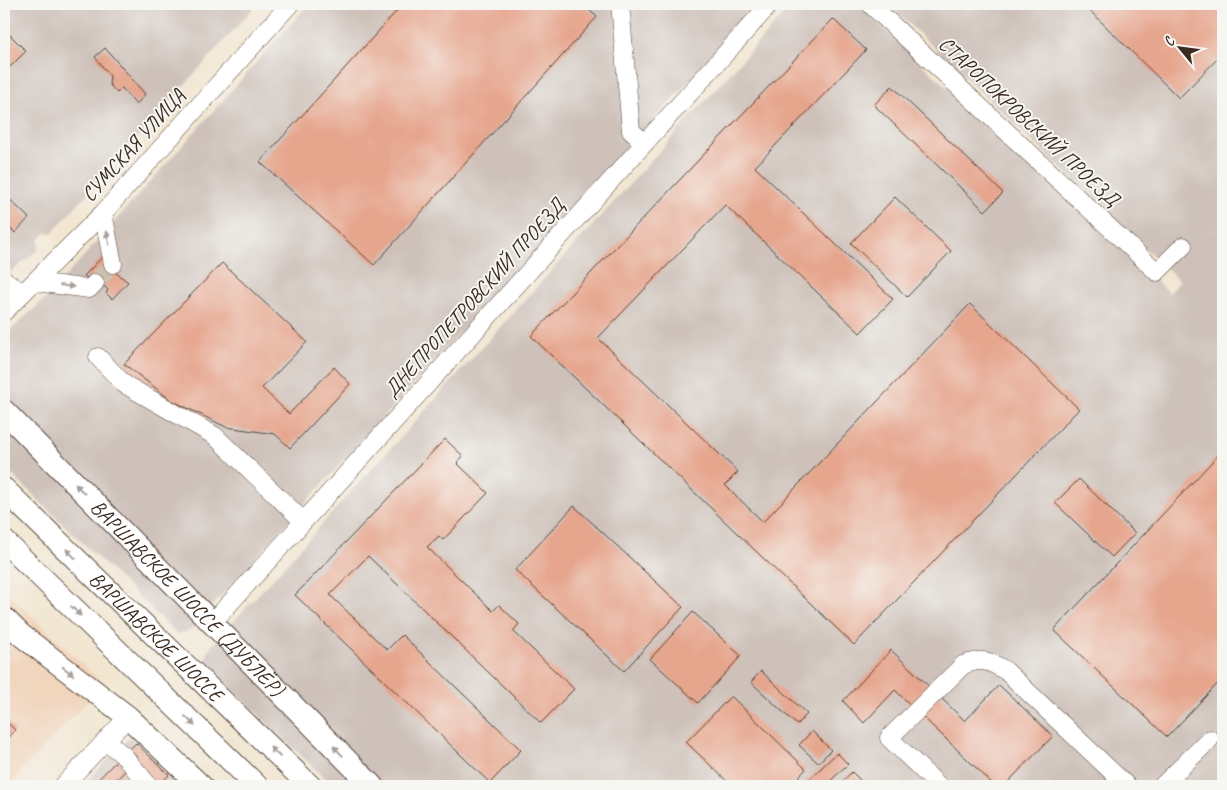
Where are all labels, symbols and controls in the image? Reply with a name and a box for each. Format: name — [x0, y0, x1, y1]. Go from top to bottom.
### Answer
north arrow — [1154, 22, 1204, 72]
street label: СТАРОПОКРОВСКИЙ ПРОЕЗД — [933, 31, 1126, 213]
text: С — [1160, 33, 1179, 49]
street label: СУМСКАЯ УЛИЦА — [76, 83, 191, 207]
street label: ДНЕПРОПЕТРОВСКИЙ ПРОЕЗД — [378, 192, 571, 403]
one-way arrow — [104, 230, 112, 246]
one-way arrow — [59, 282, 75, 290]
one-way arrow — [74, 483, 86, 495]
street label: ВАРШАВСКОЕ ШОССЕ (ДУБЛЁР) — [87, 495, 289, 703]
one-way arrow — [65, 548, 77, 560]
street label: ВАРШАВСКОЕ ШОССЕ — [85, 567, 229, 707]
one-way arrow — [70, 605, 82, 617]
one-way arrow — [61, 666, 75, 676]
one-way arrow — [184, 715, 196, 727]
one-way arrow — [269, 746, 281, 758]
one-way arrow — [332, 746, 344, 758]

